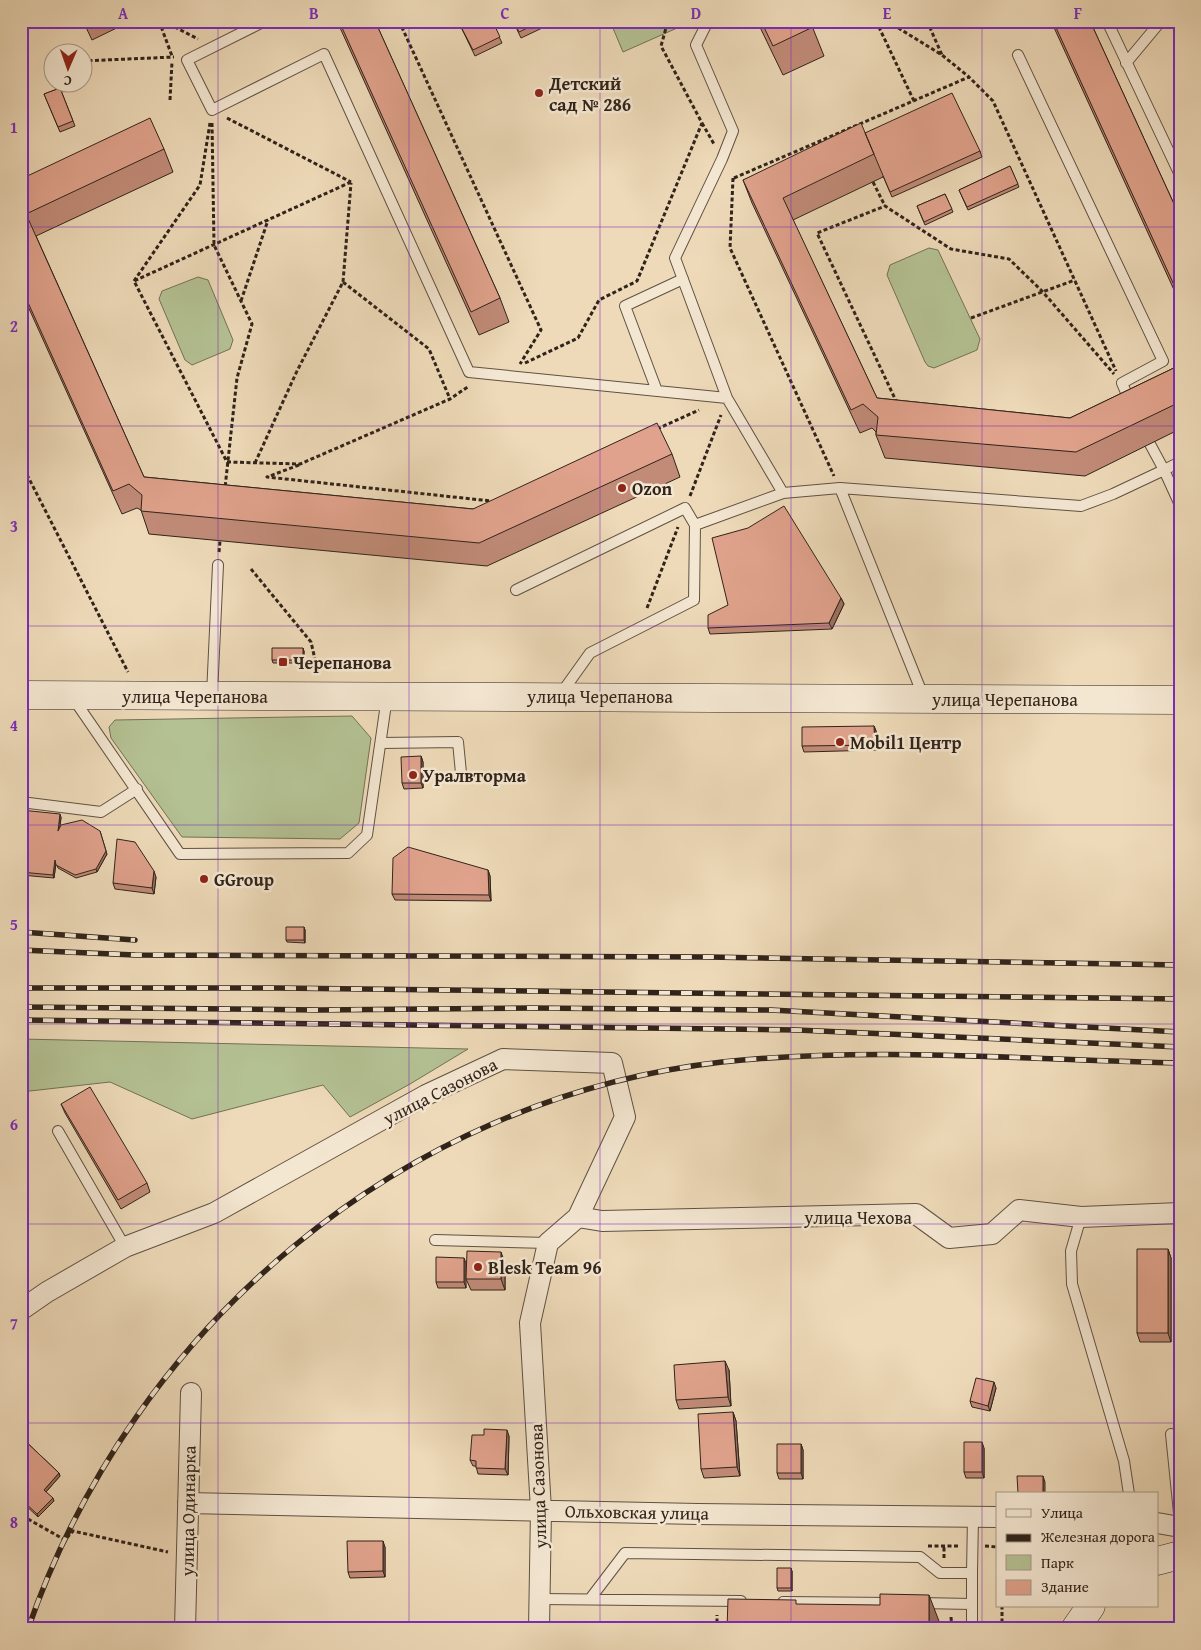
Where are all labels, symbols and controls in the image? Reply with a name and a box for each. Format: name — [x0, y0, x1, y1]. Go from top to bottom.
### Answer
text: A — [118, 1, 129, 25]
text: B — [309, 1, 319, 25]
text: C — [500, 1, 510, 25]
text: D — [691, 1, 701, 25]
text: E — [883, 1, 892, 25]
text: F — [1074, 1, 1082, 25]
north arrow — [42, 42, 92, 92]
place label: Детский сад № 286 — [548, 70, 631, 118]
text: С — [63, 71, 72, 91]
marker: Детский сад № 286 — [533, 87, 545, 99]
text: 1 — [10, 115, 18, 139]
text: 2 — [10, 314, 18, 338]
place label: Ozon — [632, 475, 672, 502]
marker: Ozon — [616, 482, 628, 494]
text: 3 — [10, 514, 18, 538]
place label: Черепанова — [293, 649, 392, 676]
marker: Черепанова — [277, 656, 289, 668]
street label: улица Черепанова — [121, 683, 268, 710]
street label: улица Черепанова — [526, 683, 673, 710]
street label: улица Черепанова — [931, 686, 1078, 713]
text: 4 — [10, 713, 18, 737]
place label: Mobil1 Центр — [850, 729, 961, 756]
marker: Mobil1 Центр — [834, 736, 846, 748]
place label: Уралвторма — [423, 762, 527, 789]
marker: Уралвторма — [407, 769, 419, 781]
place label: GGroup — [214, 866, 274, 893]
marker: GGroup — [198, 873, 210, 885]
text: 5 — [10, 912, 18, 936]
street label: улица Сазонова — [377, 1050, 502, 1132]
text: 6 — [10, 1112, 18, 1136]
street label: улица Чехова — [803, 1204, 912, 1231]
place label: Blesk Team 96 — [488, 1254, 602, 1281]
marker: Blesk Team 96 — [472, 1261, 484, 1273]
text: 7 — [10, 1311, 18, 1335]
street label: улица Сазонова — [522, 1423, 554, 1550]
street label: улица Одинарка — [173, 1445, 203, 1578]
legend — [996, 1492, 1158, 1608]
street label: Ольховская улица — [565, 1497, 710, 1527]
text: Улица — [1041, 1502, 1084, 1523]
text: 8 — [10, 1510, 18, 1534]
text: Железная дорога — [1040, 1526, 1156, 1547]
text: Парк — [1041, 1552, 1074, 1573]
text: Здание — [1041, 1576, 1089, 1597]

